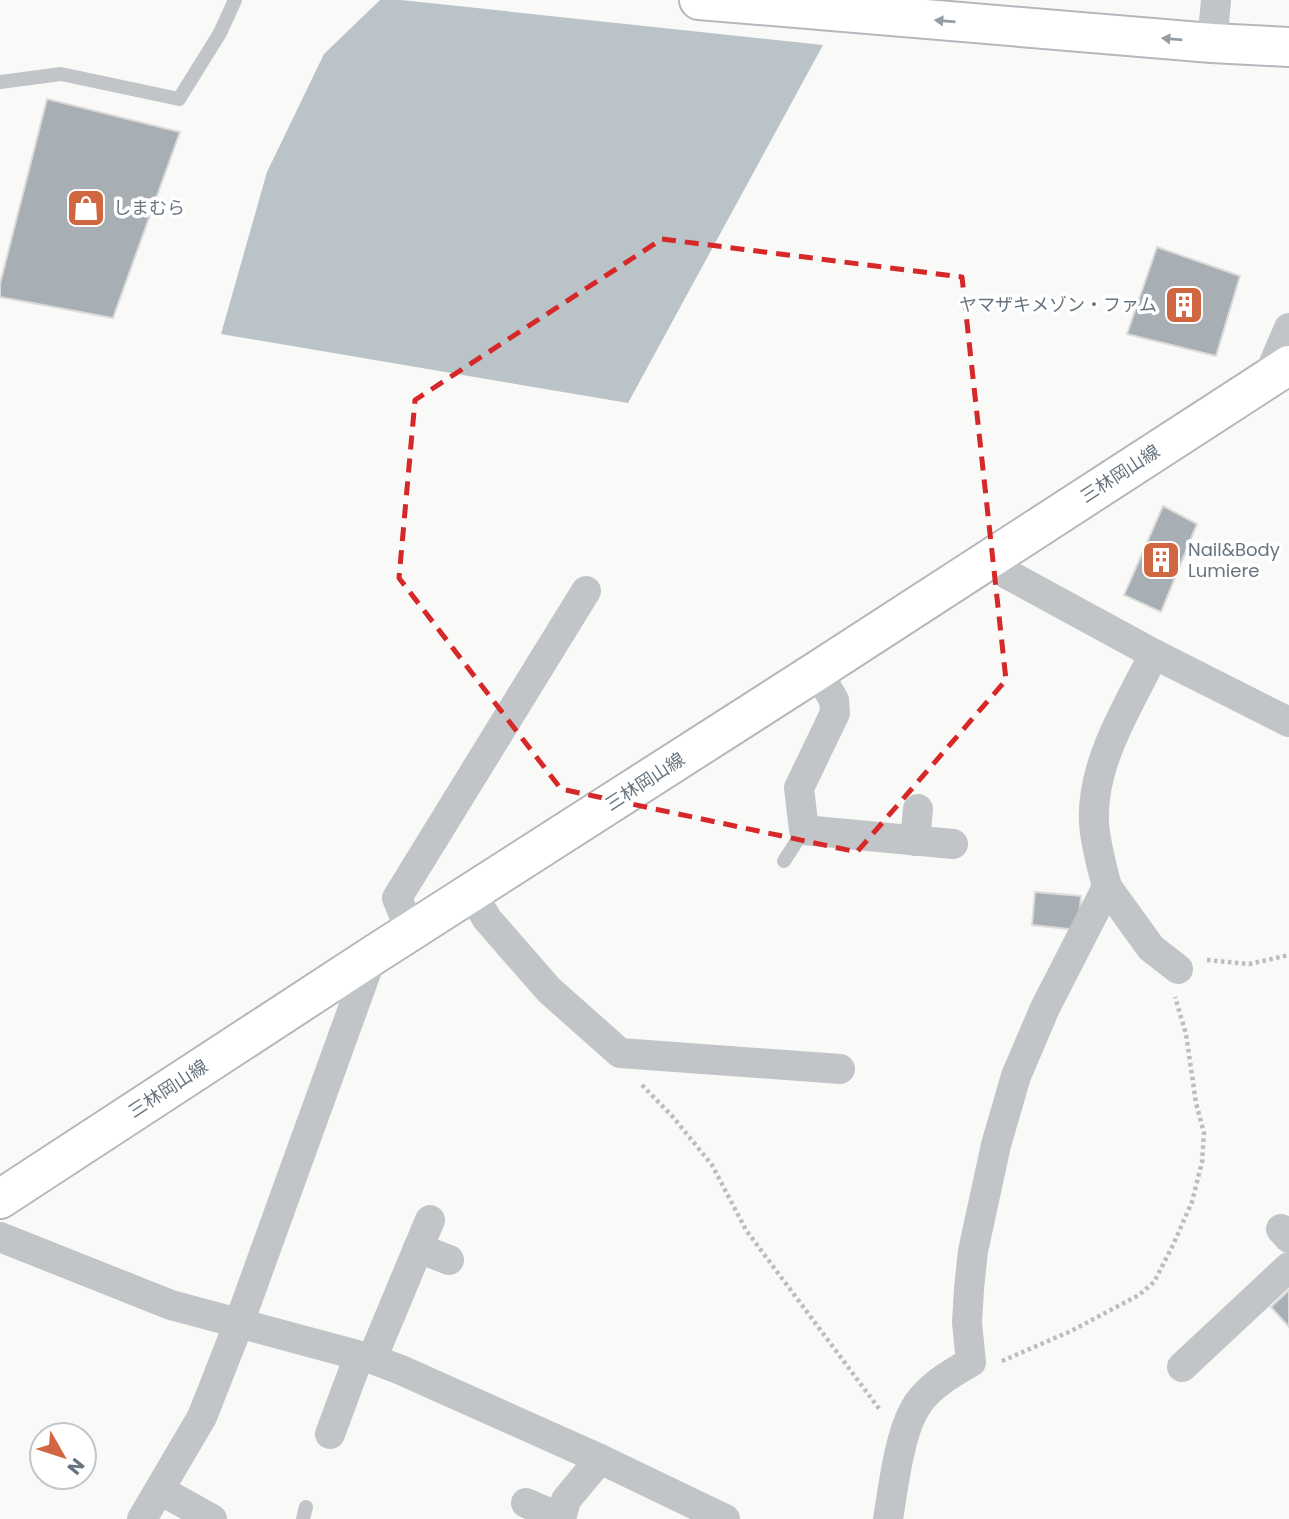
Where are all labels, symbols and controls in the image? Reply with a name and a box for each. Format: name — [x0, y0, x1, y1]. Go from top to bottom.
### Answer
one-way arrow — [934, 15, 956, 26]
one-way arrow — [1161, 33, 1183, 44]
shop icon: しまむら — [65, 187, 107, 229]
place label: しまむら — [113, 195, 185, 220]
building icon: ヤマザキメゾン・ファム — [1163, 284, 1205, 326]
place label: ヤマザキメゾン・ファム — [959, 292, 1157, 317]
street label: 三林岡山線 — [1075, 439, 1164, 509]
place label: Nail&Body Lumiere — [1188, 537, 1280, 583]
building icon: Nail&Body Lumiere — [1140, 539, 1182, 581]
street label: 三林岡山線 — [600, 747, 689, 817]
street label: 三林岡山線 — [123, 1054, 212, 1124]
north arrow — [28, 1421, 98, 1491]
text: N — [61, 1452, 91, 1480]

